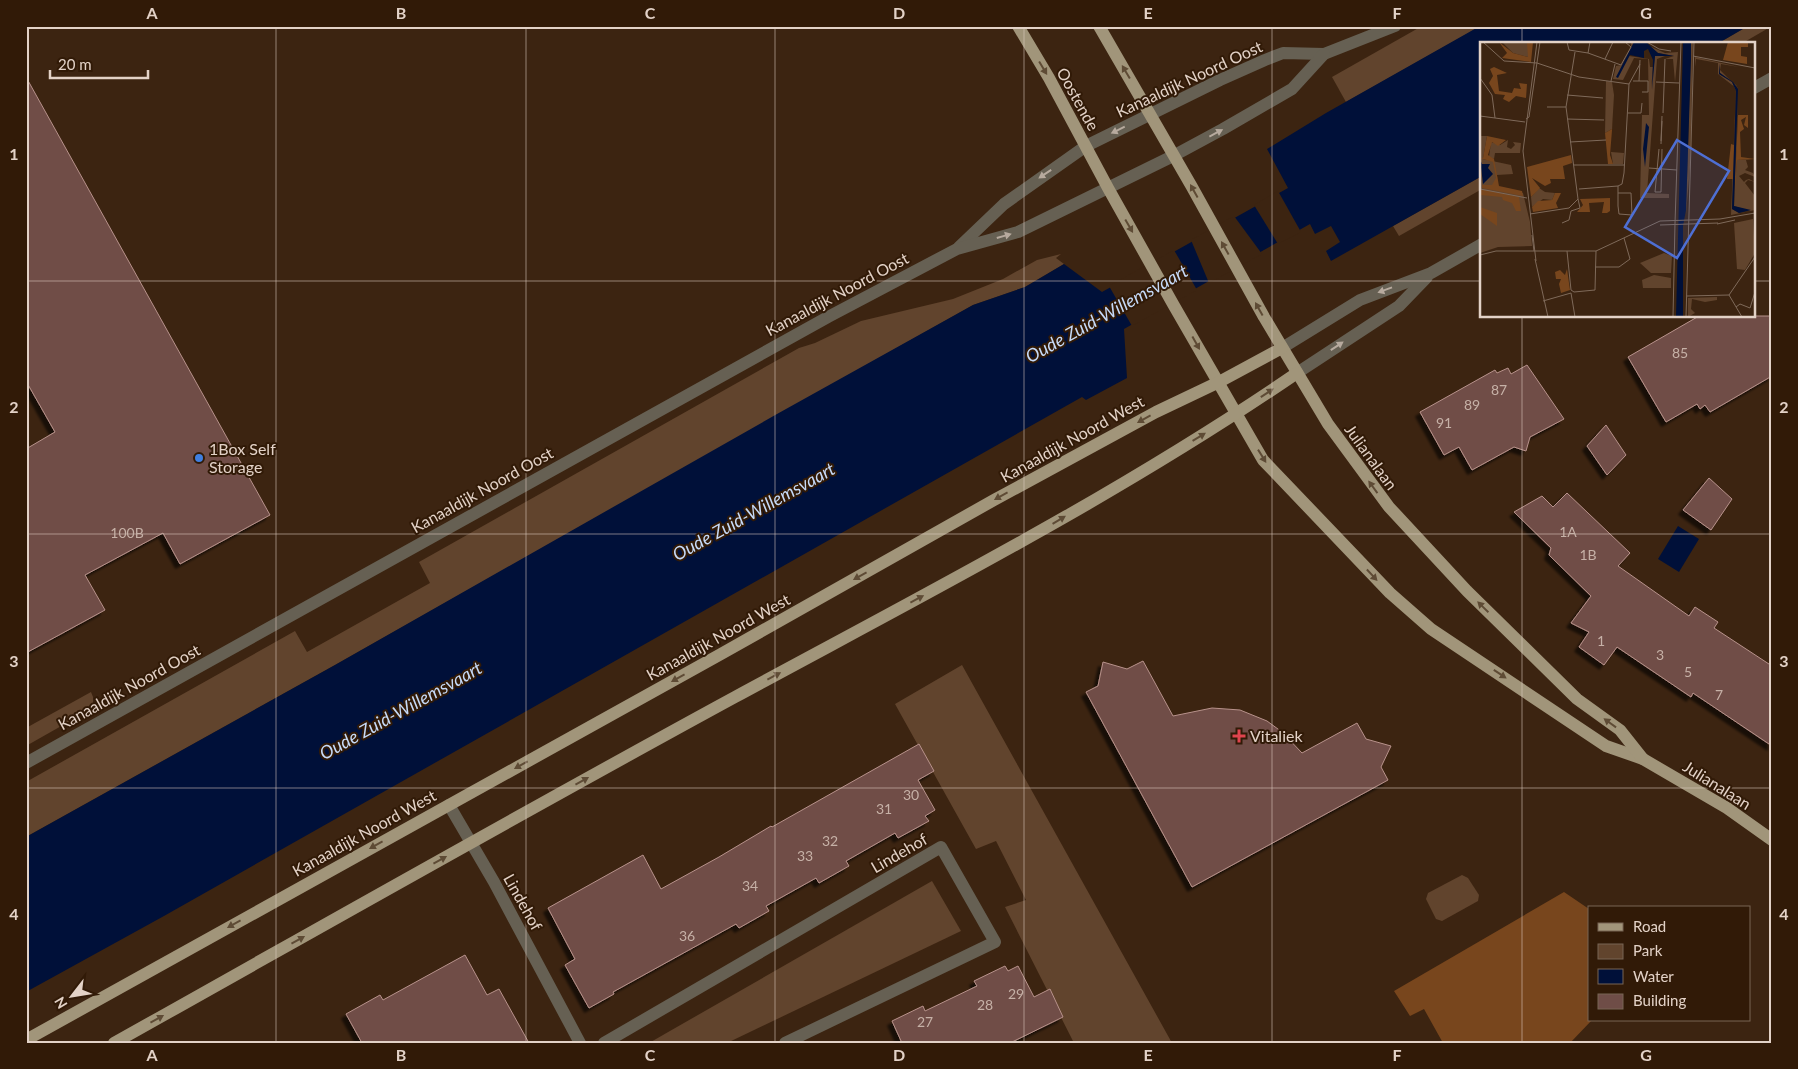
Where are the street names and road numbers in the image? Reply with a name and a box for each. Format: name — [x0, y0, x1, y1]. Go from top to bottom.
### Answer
street label: Kanaaldijk Noord Oost — [1113, 36, 1265, 121]
street label: Oostende — [1053, 64, 1104, 134]
street label: Kanaaldijk Noord Oost — [762, 248, 912, 339]
street label: Kanaaldijk Noord West — [997, 391, 1147, 486]
street label: Julianalaan — [1341, 420, 1402, 493]
street label: Kanaaldijk Noord Oost — [408, 443, 556, 536]
street label: Kanaaldijk Noord West — [643, 589, 793, 684]
street label: Kanaaldijk Noord Oost — [55, 640, 203, 733]
street label: Julianalaan — [1680, 756, 1755, 813]
street label: Kanaaldijk Noord West — [289, 785, 439, 880]
street label: Lindehof — [867, 829, 931, 876]
street label: Lindehof — [500, 870, 547, 934]

